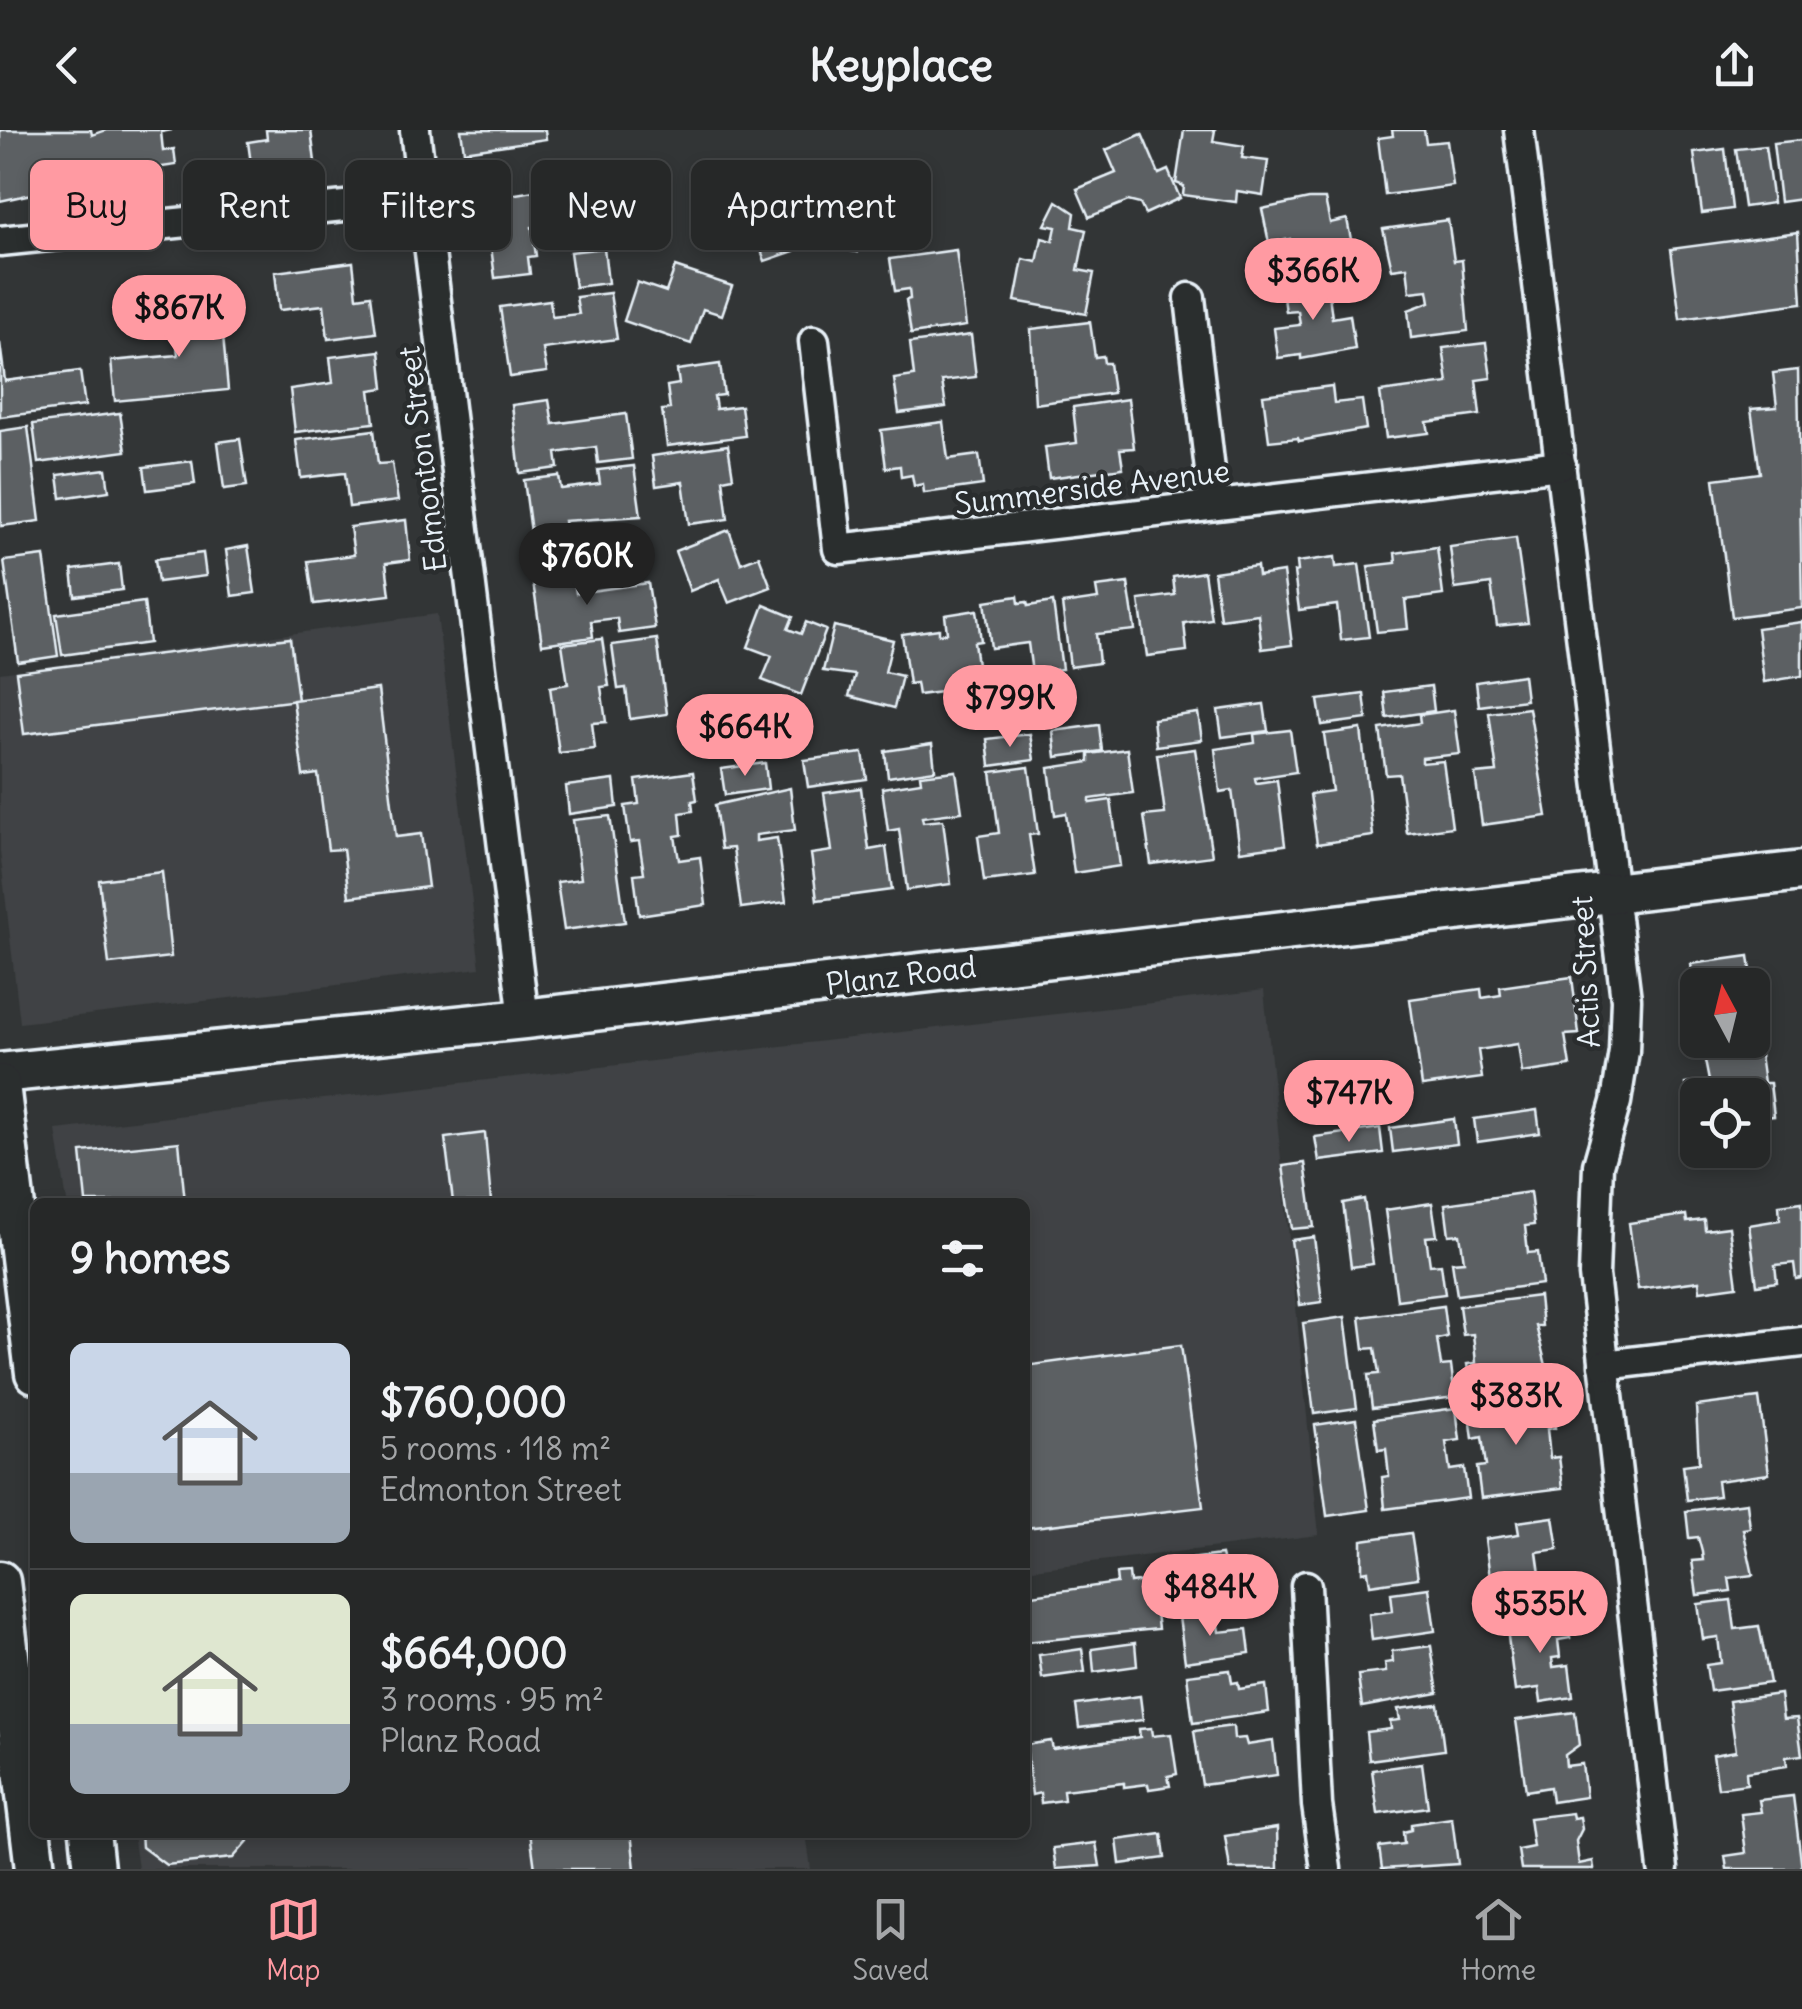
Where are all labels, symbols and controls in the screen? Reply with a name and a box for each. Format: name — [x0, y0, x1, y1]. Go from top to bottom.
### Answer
text: Keyplace — [809, 37, 993, 93]
icon: back — [40, 38, 95, 93]
icon: share — [1707, 38, 1762, 93]
chip: Buy — [30, 160, 163, 250]
chip: Rent — [183, 160, 325, 250]
chip: Filters — [345, 160, 511, 250]
chip: New — [531, 160, 671, 250]
chip: Apartment — [691, 160, 931, 250]
pin: $366K — [1243, 238, 1383, 323]
text: $366K — [1267, 250, 1359, 291]
pin: $867K — [109, 275, 249, 360]
text: $867K — [134, 287, 224, 328]
street label: Edmonton Street — [389, 344, 455, 574]
street label: Summerside Avenue — [952, 451, 1232, 523]
pin: $760K — [517, 523, 657, 608]
text: $760K — [541, 535, 633, 576]
pin: $799K — [940, 665, 1080, 750]
text: $799K — [965, 677, 1055, 718]
pin: $664K — [675, 694, 815, 779]
text: $664K — [699, 706, 791, 747]
street label: Actis Street — [1562, 895, 1608, 1049]
street label: Planz Road — [824, 947, 978, 1003]
north arrow — [1680, 968, 1770, 1058]
map controls — [1680, 968, 1770, 1168]
pin: $747K — [1279, 1060, 1419, 1145]
text: $747K — [1306, 1072, 1392, 1113]
button: locate — [1680, 1078, 1770, 1168]
icon: filters — [935, 1231, 990, 1286]
text: 9 homes — [70, 1232, 231, 1284]
pin: $383K — [1446, 1363, 1586, 1448]
text: $383K — [1470, 1375, 1562, 1416]
text: $760,000 — [380, 1376, 567, 1428]
icon: home — [150, 1383, 270, 1503]
text: 5 rooms · 118 m² — [380, 1428, 611, 1469]
text: Edmonton Street — [380, 1469, 622, 1510]
pin: $484K — [1140, 1554, 1280, 1639]
text: $484K — [1164, 1566, 1256, 1607]
pin: $535K — [1470, 1571, 1610, 1656]
text: $535K — [1494, 1583, 1586, 1624]
text: $664,000 — [380, 1627, 568, 1679]
icon: home — [150, 1634, 270, 1754]
text: 3 rooms · 95 m² — [380, 1679, 604, 1720]
text: Planz Road — [380, 1720, 541, 1761]
tab: Map — [266, 1892, 321, 1988]
tab: Saved — [852, 1892, 929, 1988]
tab: Home — [1461, 1892, 1536, 1988]

